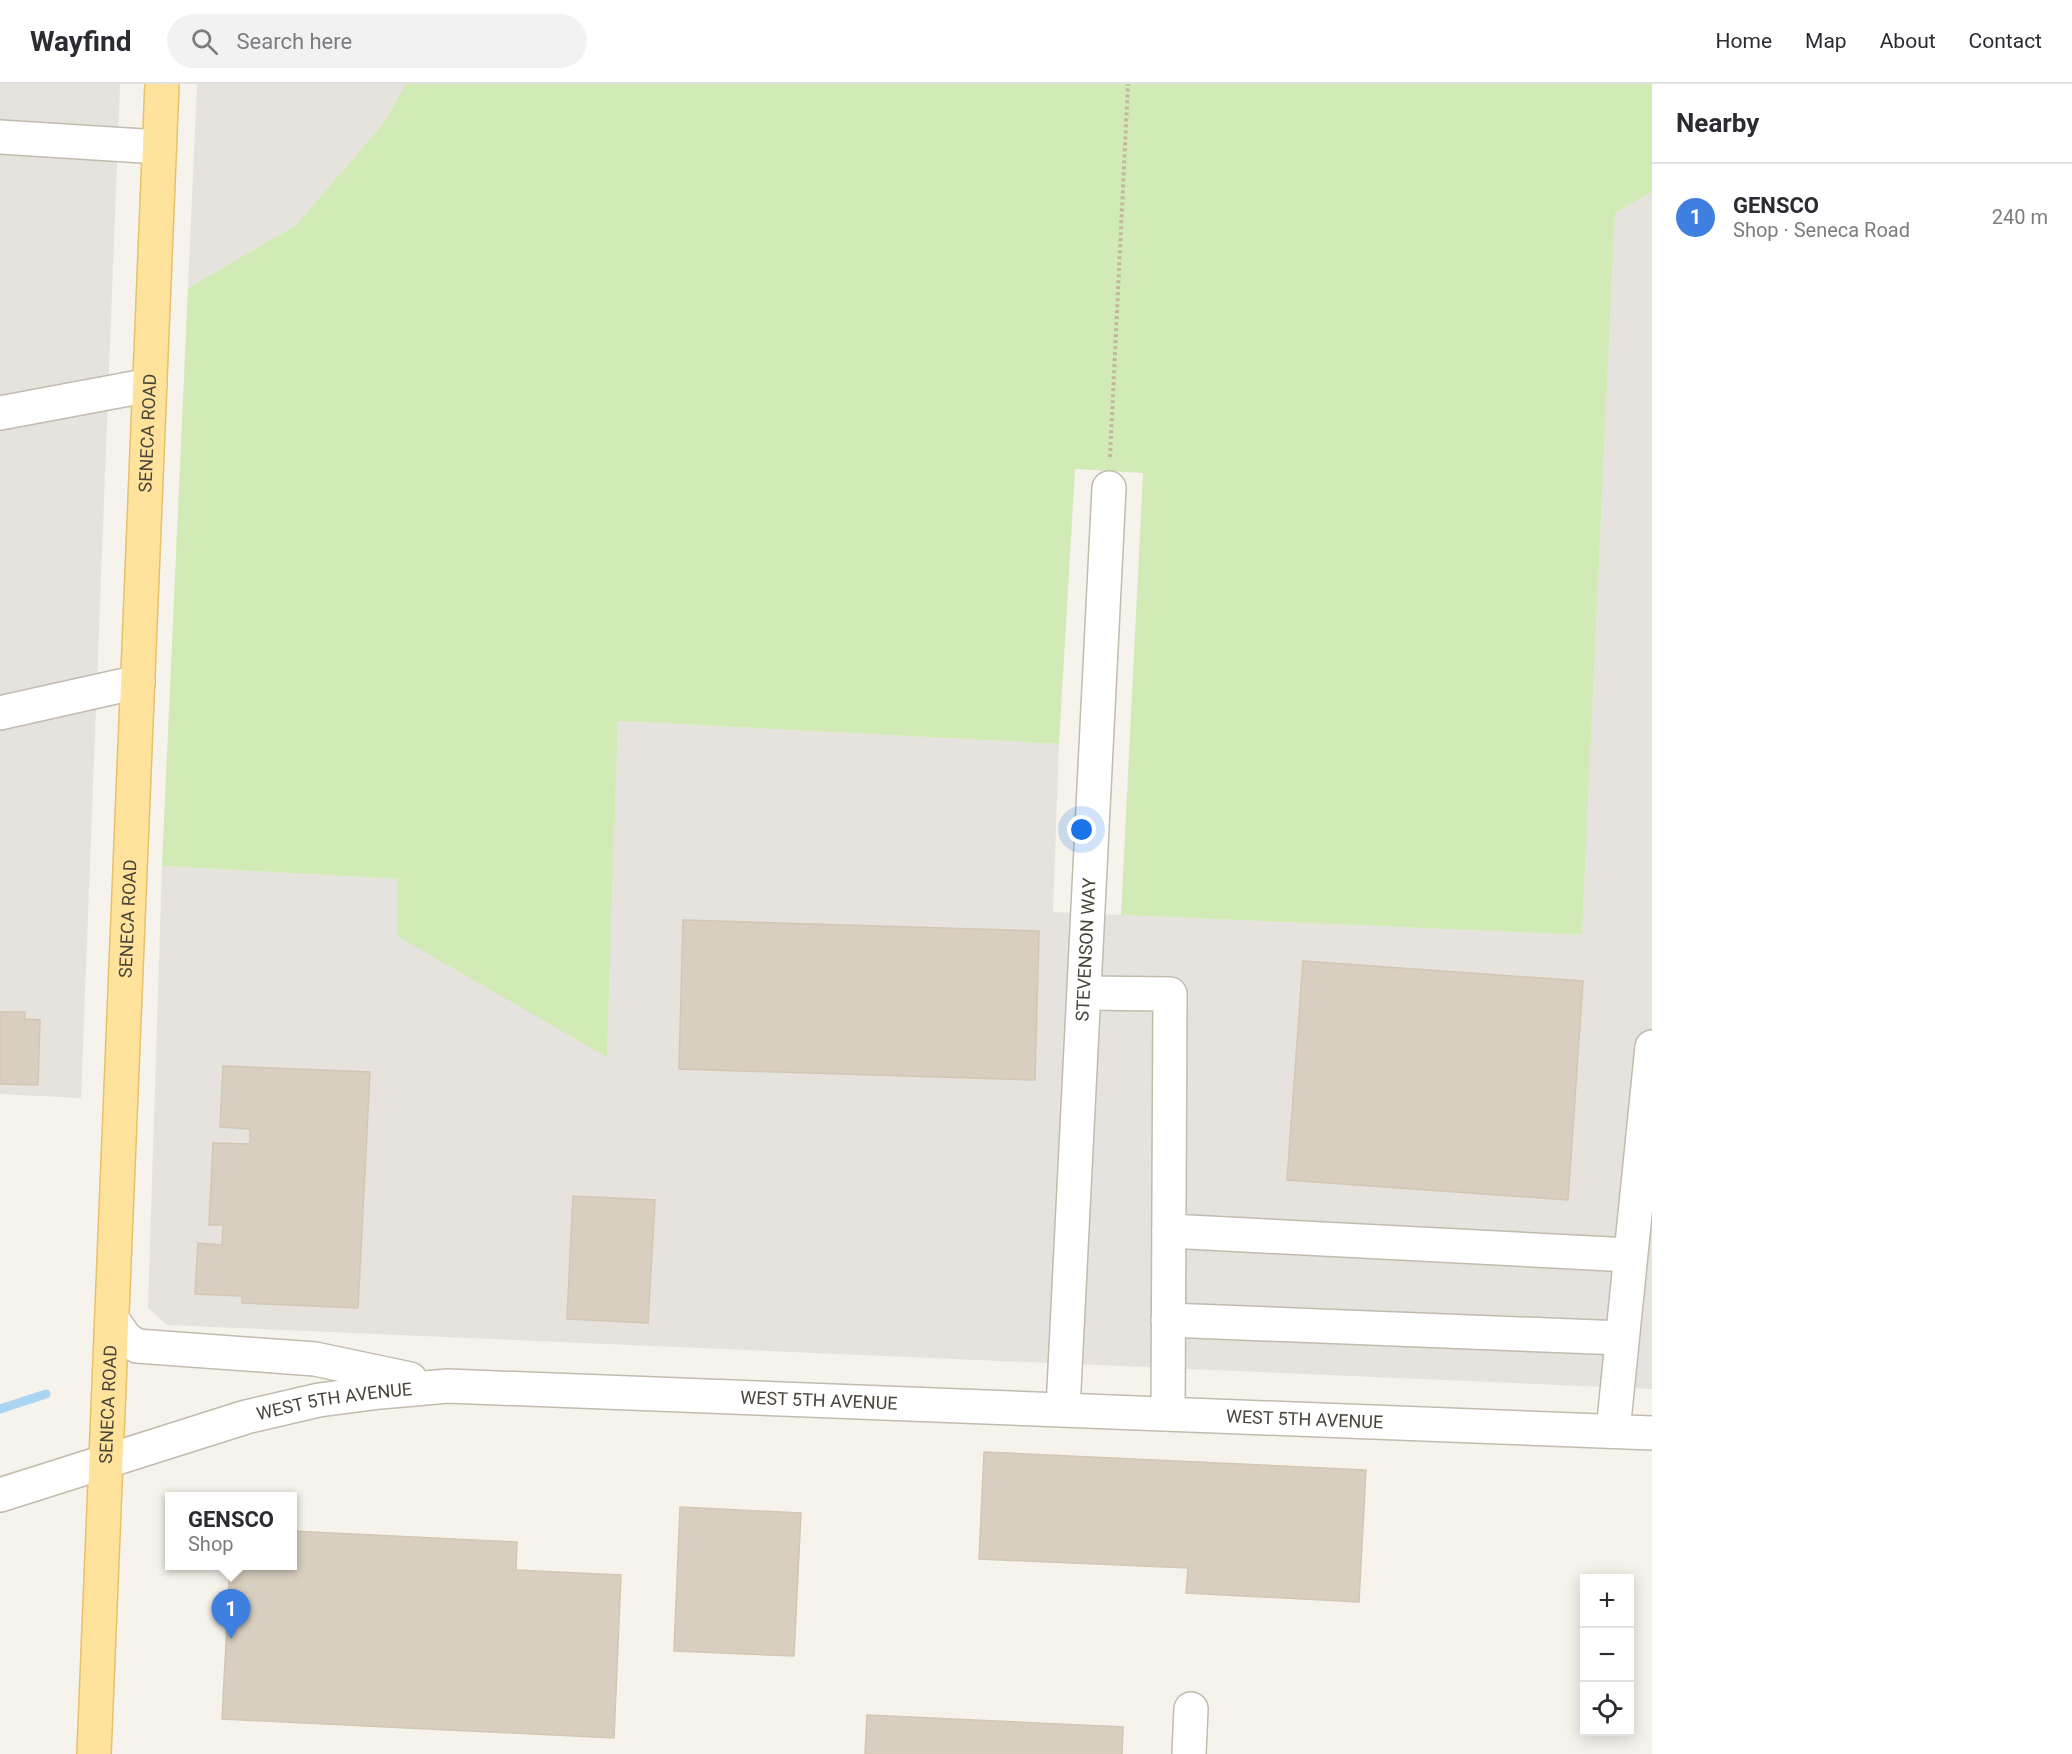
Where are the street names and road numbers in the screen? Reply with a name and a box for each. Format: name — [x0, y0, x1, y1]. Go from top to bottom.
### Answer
street label: SENECA ROAD — [134, 373, 160, 493]
street label: SENECA ROAD — [115, 859, 140, 978]
street label: STEVENSON WAY — [1071, 877, 1100, 1022]
street label: SENECA ROAD — [95, 1344, 121, 1464]
street label: WEST 5TH AVENUE — [254, 1378, 413, 1424]
street label: WEST 5TH AVENUE — [740, 1386, 898, 1414]
street label: WEST 5TH AVENUE — [1226, 1405, 1384, 1432]

